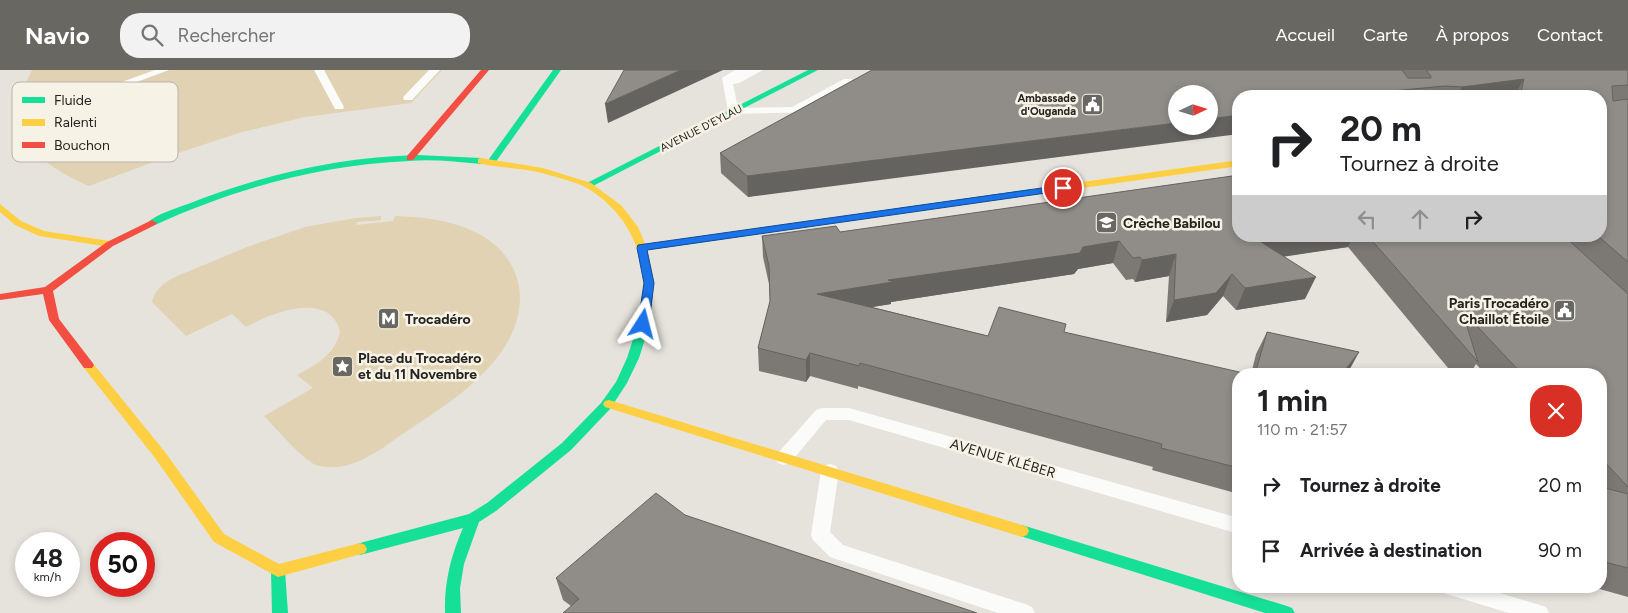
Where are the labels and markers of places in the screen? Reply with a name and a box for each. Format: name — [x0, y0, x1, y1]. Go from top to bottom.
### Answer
place label: Ambassade d'Ouganda — [1017, 92, 1076, 118]
public building icon: Ambassade d'Ouganda — [1080, 92, 1104, 116]
pin — [1042, 167, 1084, 209]
school or university icon: Crèche Babilou — [1095, 211, 1119, 235]
place label: Crèche Babilou — [1123, 215, 1221, 232]
place label: Paris Trocadéro Chaillot Étoile — [1449, 295, 1549, 328]
public building icon: Paris Trocadéro Chaillot Étoile — [1553, 299, 1577, 323]
metro station icon: Trocadéro — [377, 307, 401, 331]
place label: Trocadéro — [405, 311, 471, 328]
place label: Place du Trocadéro et du 11 Novembre — [358, 350, 481, 383]
place icon: Place du Trocadéro et du 11 Novembre — [330, 354, 354, 378]

